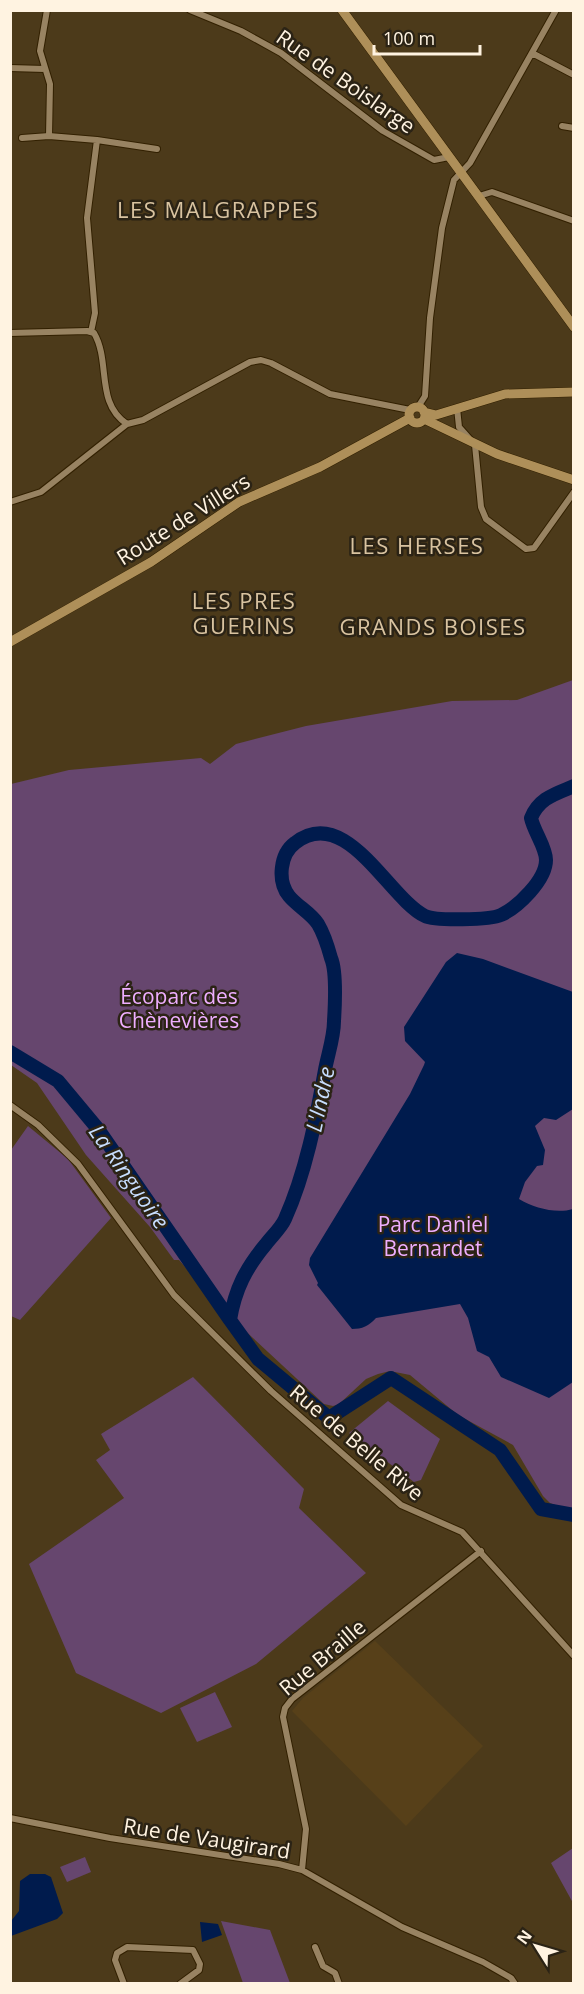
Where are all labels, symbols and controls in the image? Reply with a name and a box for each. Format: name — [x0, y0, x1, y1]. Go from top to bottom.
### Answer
scale bar — [374, 18, 480, 56]
street label: Rue de Boislarge — [271, 23, 421, 139]
text: 100 m — [383, 26, 435, 50]
district label: LES MALGRAPPES — [117, 194, 319, 224]
street label: Route de Villers — [111, 467, 255, 571]
district label: LES HERSES — [350, 530, 484, 560]
district label: LES PRES GUERINS — [192, 585, 296, 640]
district label: GRANDS BOISES — [339, 611, 527, 641]
park label: Écoparc des Chènevières — [119, 982, 239, 1034]
water label: L'Indre — [297, 1063, 341, 1135]
water label: La Ringuoire — [83, 1118, 177, 1234]
park label: Parc Daniel Bernardet — [378, 1210, 488, 1262]
street label: Rue de Belle Rive — [284, 1378, 430, 1506]
street label: Rue Braille — [273, 1613, 371, 1701]
street label: Rue de Vaugirard — [122, 1811, 292, 1865]
north arrow — [506, 1916, 566, 1976]
text: N — [511, 1925, 537, 1949]

